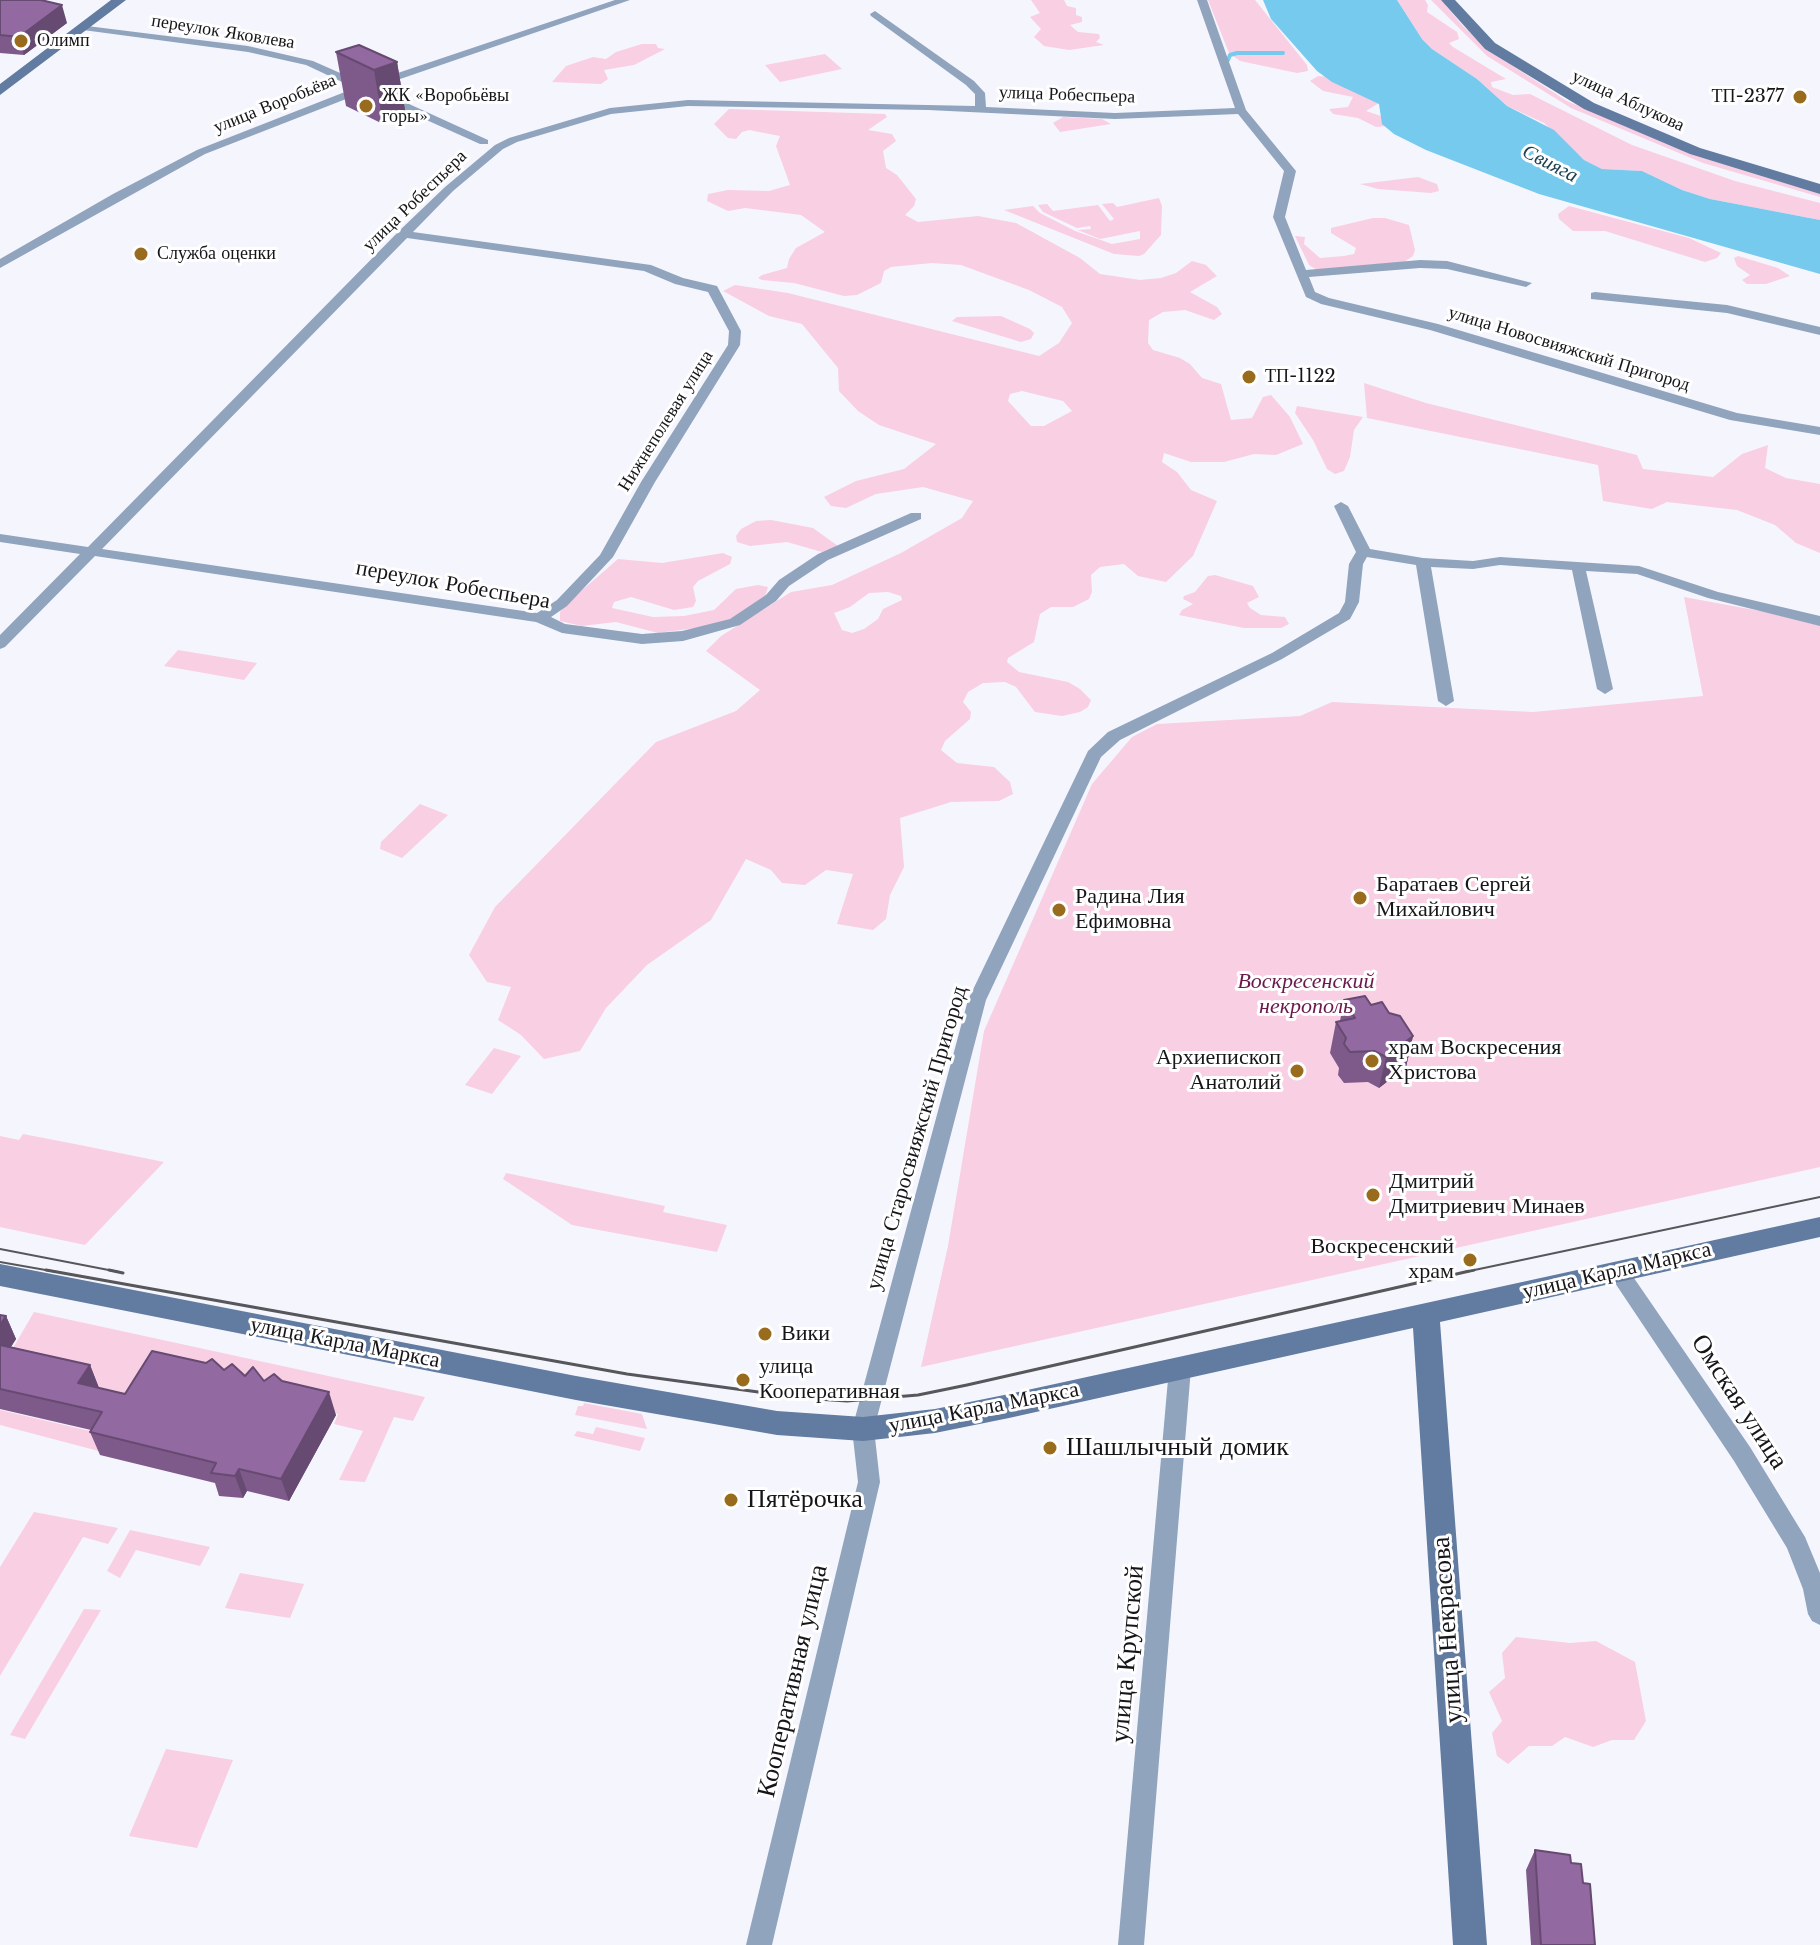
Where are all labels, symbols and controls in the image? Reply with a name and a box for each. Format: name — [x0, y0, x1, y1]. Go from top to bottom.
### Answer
street label: переулок Яковлева — [150, 10, 296, 54]
place label: Олимп — [37, 30, 90, 52]
marker: Олимп — [12, 32, 30, 50]
street label: улица Аблукова — [1568, 66, 1688, 136]
street label: улица Воробьёва — [211, 70, 339, 138]
street label: улица Робеспьера — [998, 82, 1136, 108]
place label: ЖК «Воробьёвы горы» — [382, 85, 509, 128]
place label: ТП-2377 — [1711, 86, 1784, 108]
marker: ТП-2377 — [1791, 88, 1809, 106]
marker: ЖК «Воробьёвы горы» — [357, 97, 375, 115]
water label: Свияга — [1518, 140, 1582, 188]
street label: улица Робеспьера — [358, 146, 472, 256]
place label: Служба оценки — [157, 243, 276, 265]
marker: Служба оценки — [132, 245, 150, 263]
street label: улица Новосвияжский Пригород — [1446, 302, 1692, 396]
street label: Нижнеполевая улица — [614, 347, 718, 495]
place label: ТП-1122 — [1265, 366, 1336, 388]
marker: ТП-1122 — [1240, 368, 1258, 386]
street label: переулок Робеспьера — [354, 555, 552, 615]
place label: Баратаев Сергей Михайлович — [1376, 872, 1531, 924]
place label: Радина Лия Ефимовна — [1075, 884, 1185, 936]
marker: Баратаев Сергей Михайлович — [1351, 889, 1369, 907]
marker: Радина Лия Ефимовна — [1050, 901, 1068, 919]
park label: Воскресенский некрополь — [1237, 969, 1375, 1020]
street label: улица Старосвияжский Пригород — [861, 983, 973, 1293]
place label: храм Воскресения Христова — [1388, 1035, 1561, 1086]
place label: Архиепископ Анатолий — [1156, 1045, 1281, 1096]
marker: храм Воскресения Христова — [1363, 1052, 1381, 1070]
marker: Архиепископ Анатолий — [1288, 1062, 1306, 1080]
place label: Дмитрий Дмитриевич Минаев — [1389, 1169, 1585, 1220]
marker: Дмитрий Дмитриевич Минаев — [1364, 1186, 1382, 1204]
place label: Воскресенский храм — [1310, 1234, 1454, 1286]
street label: улица Карла Маркса — [1520, 1236, 1714, 1306]
marker: Воскресенский храм — [1461, 1251, 1479, 1269]
street label: улица Карла Маркса — [248, 1312, 442, 1374]
place label: Вики — [781, 1321, 830, 1347]
marker: Вики — [756, 1325, 774, 1343]
street label: Омская улица — [1684, 1329, 1794, 1475]
place label: улица Кооперативная — [759, 1354, 900, 1406]
marker: улица Кооперативная — [734, 1371, 752, 1389]
street label: улица Карла Маркса — [887, 1377, 1081, 1439]
place label: Шашлычный домик — [1066, 1432, 1289, 1464]
marker: Шашлычный домик — [1041, 1439, 1059, 1457]
place label: Пятёрочка — [747, 1484, 863, 1516]
marker: Пятёрочка — [722, 1491, 740, 1509]
street label: улица Некрасова — [1426, 1536, 1470, 1724]
street label: Кооперативная улица — [751, 1562, 835, 1800]
street label: улица Крупской — [1105, 1564, 1151, 1744]

